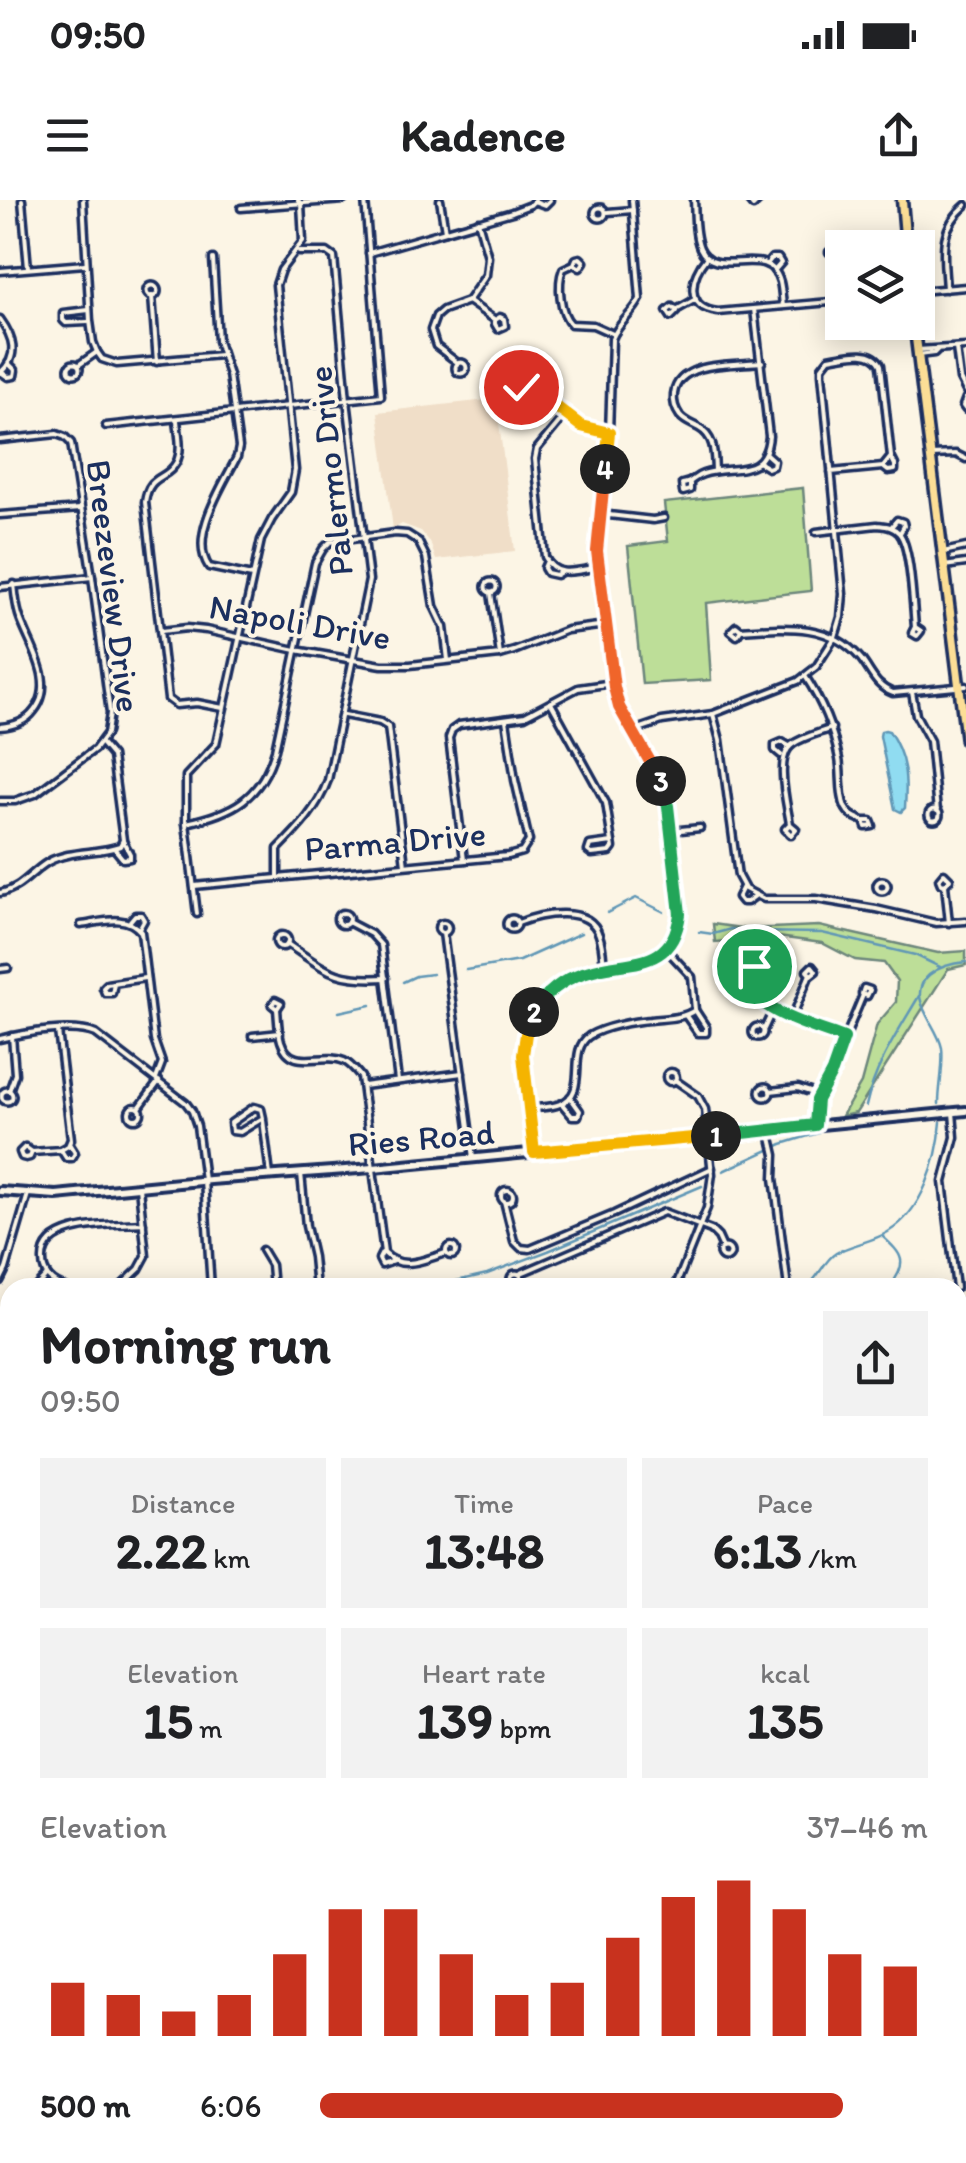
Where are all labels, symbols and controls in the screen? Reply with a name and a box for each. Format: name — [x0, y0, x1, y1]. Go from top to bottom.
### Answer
text: 09:50 — [50, 12, 146, 58]
icon: menu — [40, 108, 95, 163]
text: Kadence — [400, 108, 566, 162]
icon: share — [871, 108, 926, 163]
map controls — [825, 230, 935, 340]
button: layers — [825, 230, 935, 340]
pin — [479, 345, 564, 430]
icon: check — [494, 360, 549, 415]
street label: Palermo Drive — [298, 364, 362, 578]
pin: 4 — [580, 444, 630, 494]
text: 4 — [597, 452, 613, 486]
street label: Breezeview Drive — [78, 457, 150, 715]
street label: Napoli Drive — [206, 585, 394, 659]
pin: 3 — [636, 756, 686, 806]
text: 3 — [653, 764, 669, 798]
street label: Parma Drive — [302, 812, 488, 870]
pin — [712, 924, 797, 1009]
icon: arrive — [727, 939, 782, 994]
pin: 2 — [509, 987, 559, 1037]
text: 2 — [527, 995, 541, 1029]
street label: Ries Road — [346, 1111, 496, 1165]
pin: 1 — [691, 1111, 741, 1161]
text: 1 — [710, 1119, 723, 1153]
text: Morning run — [40, 1311, 331, 1377]
button: share — [823, 1311, 928, 1416]
text: 09:50 — [40, 1382, 121, 1420]
text: Distance — [131, 1486, 235, 1520]
text: Time — [454, 1486, 514, 1520]
text: Pace — [757, 1486, 813, 1520]
text: 2.22 — [116, 1520, 207, 1581]
text: 13:48 — [424, 1520, 544, 1581]
text: 6:13 — [713, 1520, 802, 1581]
text: km — [207, 1541, 250, 1575]
text: /km — [802, 1541, 857, 1575]
text: Elevation — [127, 1656, 239, 1690]
text: Heart rate — [422, 1656, 546, 1690]
text: kcal — [760, 1656, 810, 1690]
text: 15 — [143, 1690, 193, 1751]
text: 139 — [417, 1690, 493, 1751]
text: 135 — [747, 1690, 823, 1751]
text: m — [193, 1711, 223, 1745]
text: bpm — [493, 1711, 551, 1745]
text: Elevation — [40, 1808, 167, 1846]
text: 37–46 m — [807, 1808, 928, 1846]
text: 500 m — [40, 2087, 130, 2125]
text: 6:06 — [200, 2087, 261, 2125]

